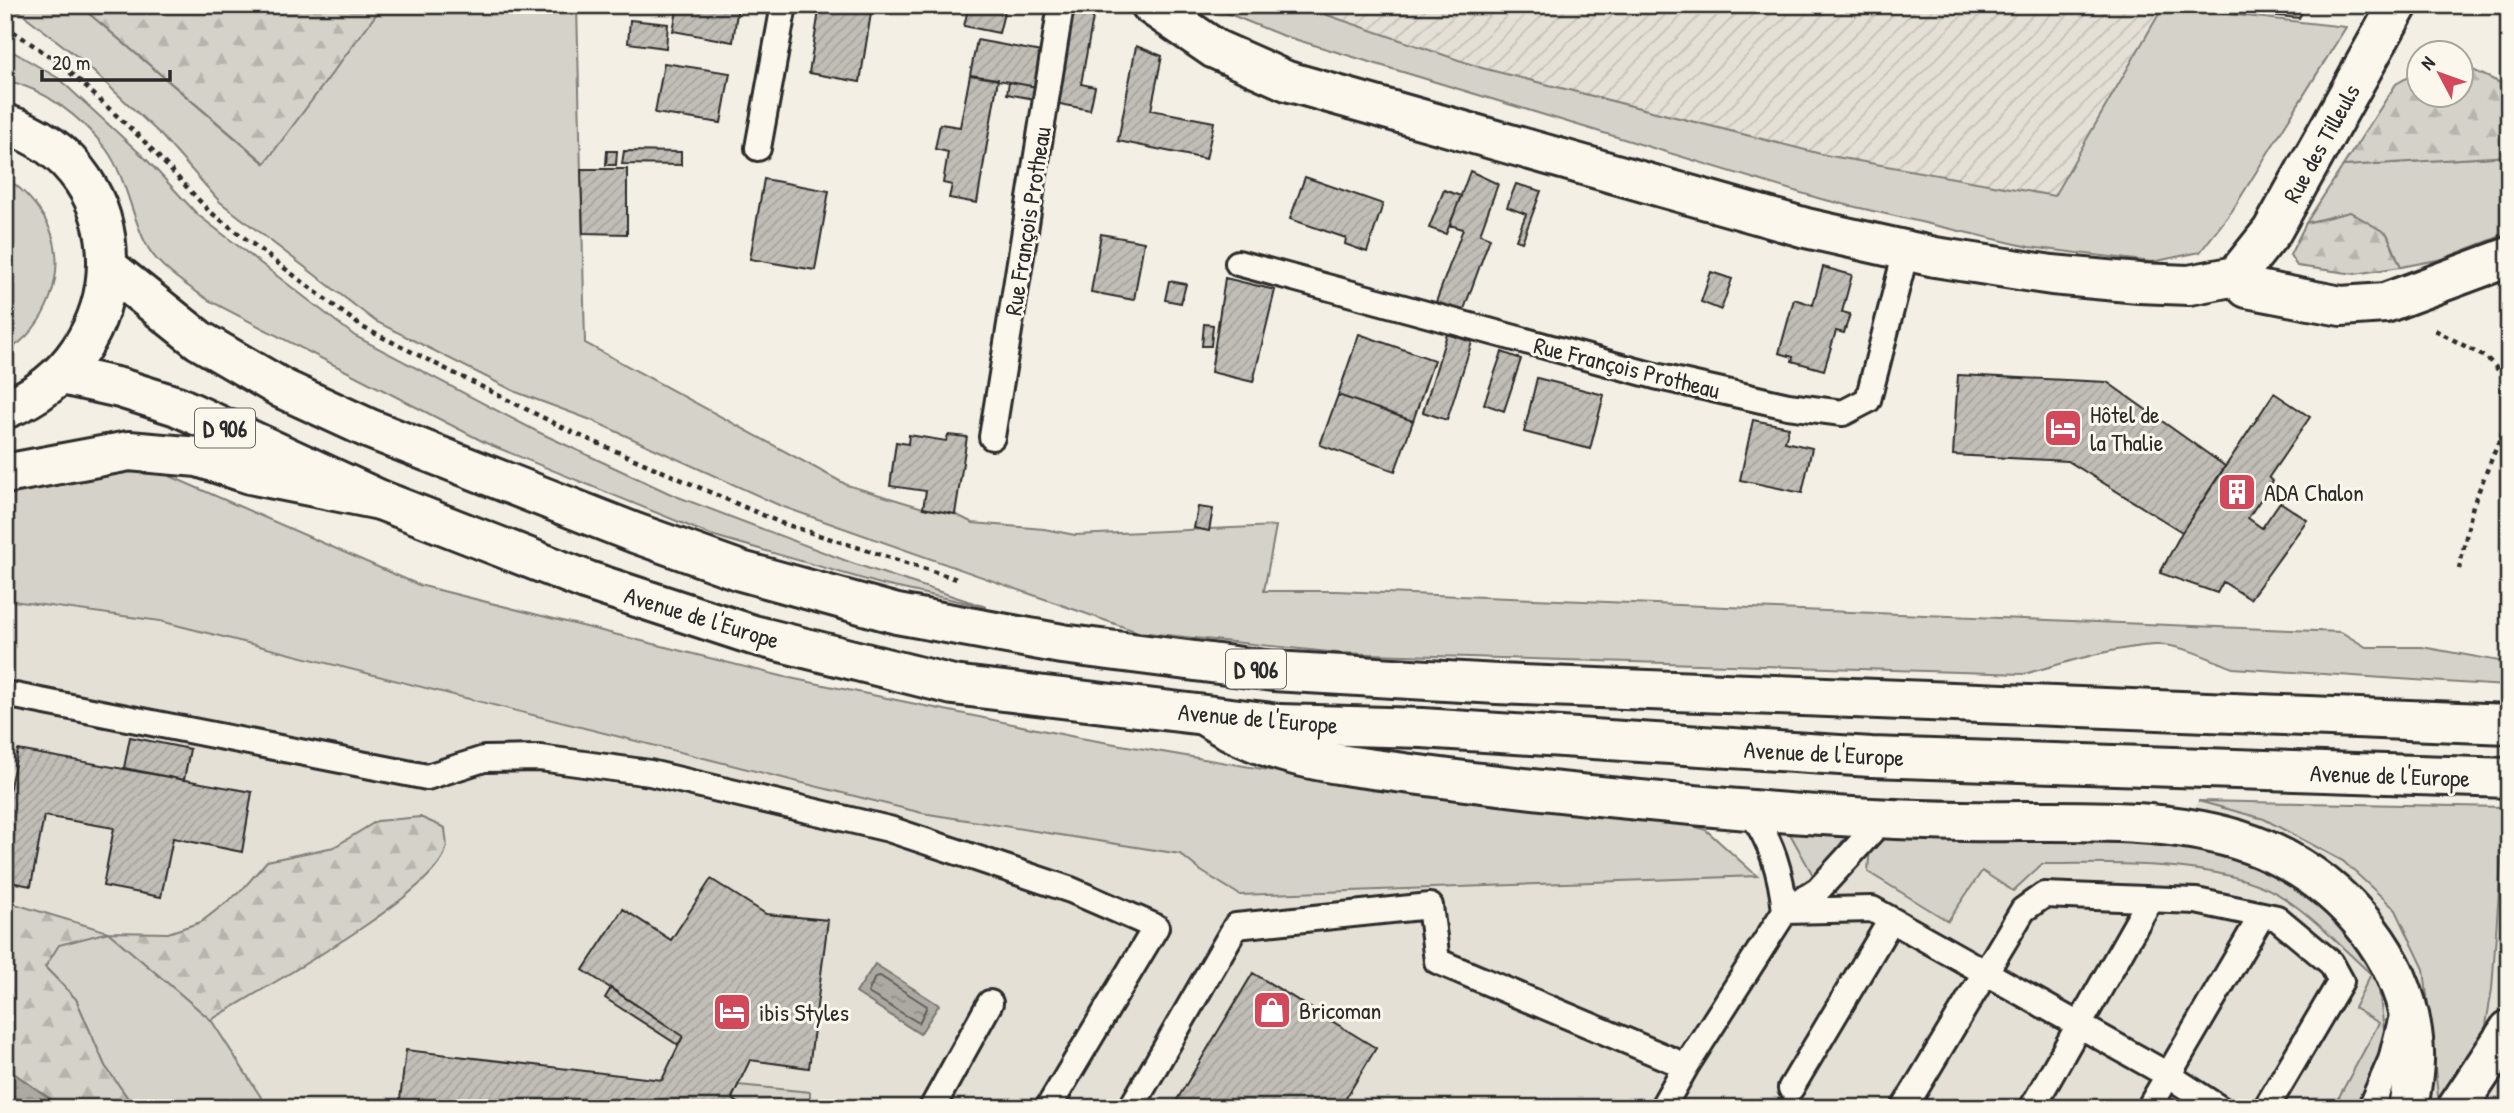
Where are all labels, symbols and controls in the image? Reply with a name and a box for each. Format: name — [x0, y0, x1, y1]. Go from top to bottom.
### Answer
scale bar — [42, 38, 170, 82]
north arrow — [2406, 38, 2476, 108]
text: 20 m — [52, 48, 90, 77]
text: N — [2414, 51, 2440, 75]
street label: Rue des Tilleuls — [2275, 78, 2367, 208]
street label: Rue François Protheau — [996, 124, 1058, 318]
street label: Rue François Protheau — [1531, 328, 1724, 406]
place label: Hôtel de la Thalie — [2090, 398, 2164, 458]
hotel icon: Hôtel de la Thalie — [2042, 407, 2084, 449]
road number: D 906 — [195, 408, 255, 448]
building icon: ADA Chalon — [2216, 471, 2258, 513]
place label: ADA Chalon — [2264, 476, 2364, 508]
street label: Avenue de l'Europe — [621, 578, 784, 656]
road number: D 906 — [1226, 650, 1286, 688]
street label: Avenue de l'Europe — [1177, 695, 1340, 741]
street label: Avenue de l'Europe — [1743, 733, 1905, 773]
street label: Avenue de l'Europe — [2309, 756, 2471, 794]
shop icon: Bricoman — [1251, 989, 1293, 1031]
hotel icon: ibis Styles — [711, 991, 753, 1033]
place label: Bricoman — [1299, 994, 1381, 1026]
place label: ibis Styles — [759, 996, 849, 1028]

